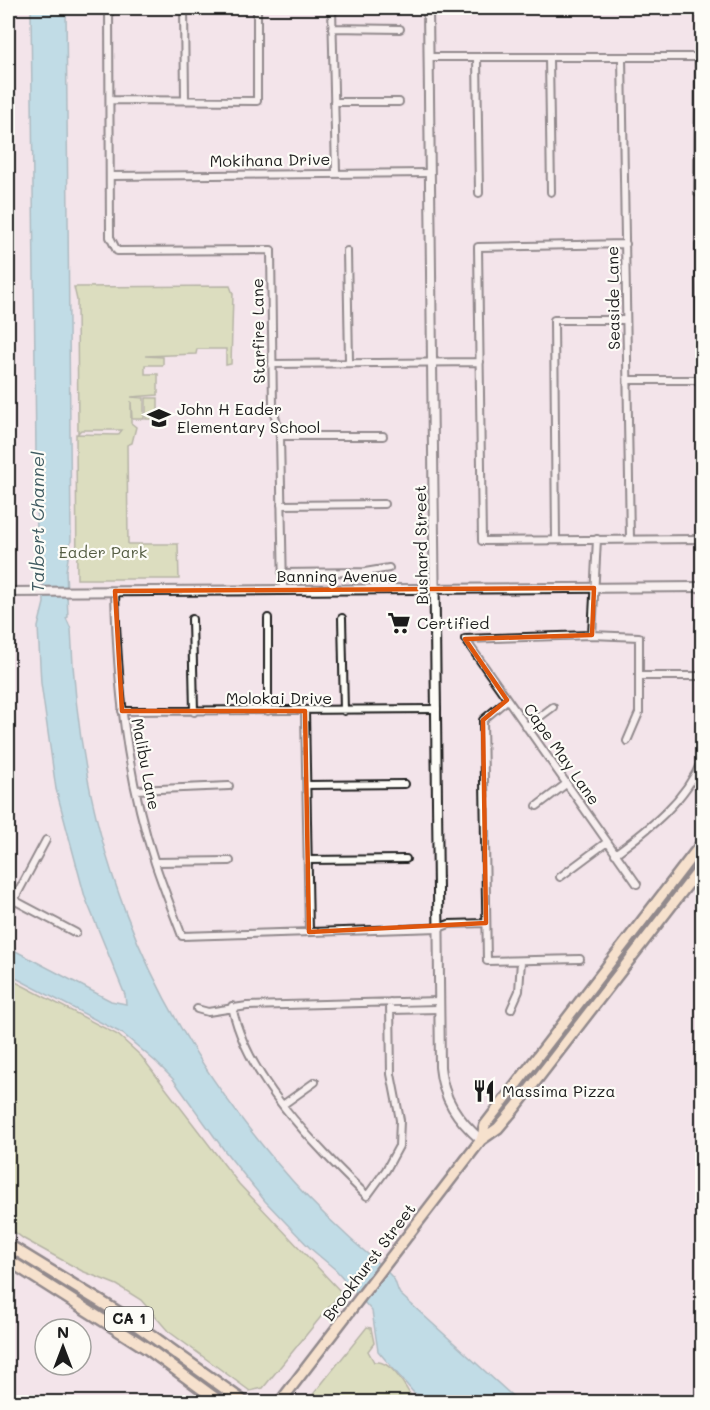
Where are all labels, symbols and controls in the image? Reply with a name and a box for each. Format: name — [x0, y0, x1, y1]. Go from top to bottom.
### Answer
street label: Mokihana Drive — [209, 148, 331, 171]
street label: Seaside Lane — [601, 246, 624, 350]
street label: Starfire Lane — [246, 278, 269, 384]
place label: John H Eader Elementary School — [177, 398, 321, 437]
school or university icon: John H Eader Elementary School — [146, 405, 172, 431]
water label: Talbert Channel — [25, 451, 49, 592]
street label: Bushard Street — [409, 485, 432, 605]
park label: Eader Park — [59, 541, 147, 562]
street label: Banning Avenue — [276, 565, 398, 586]
supermarket icon: Certified — [386, 610, 412, 636]
place label: Certified — [417, 612, 489, 633]
street label: Molokai Drive — [226, 687, 332, 708]
street label: Cape May Lane — [519, 699, 605, 809]
street label: Malibu Lane — [127, 716, 166, 811]
restaurant icon: Massima Pizza — [471, 1078, 497, 1104]
place label: Massima Pizza — [502, 1080, 615, 1101]
street label: Brookhurst Street — [317, 1199, 420, 1325]
road number: CA 1 — [105, 1307, 153, 1331]
north arrow — [33, 1317, 93, 1377]
text: N — [57, 1321, 69, 1342]

